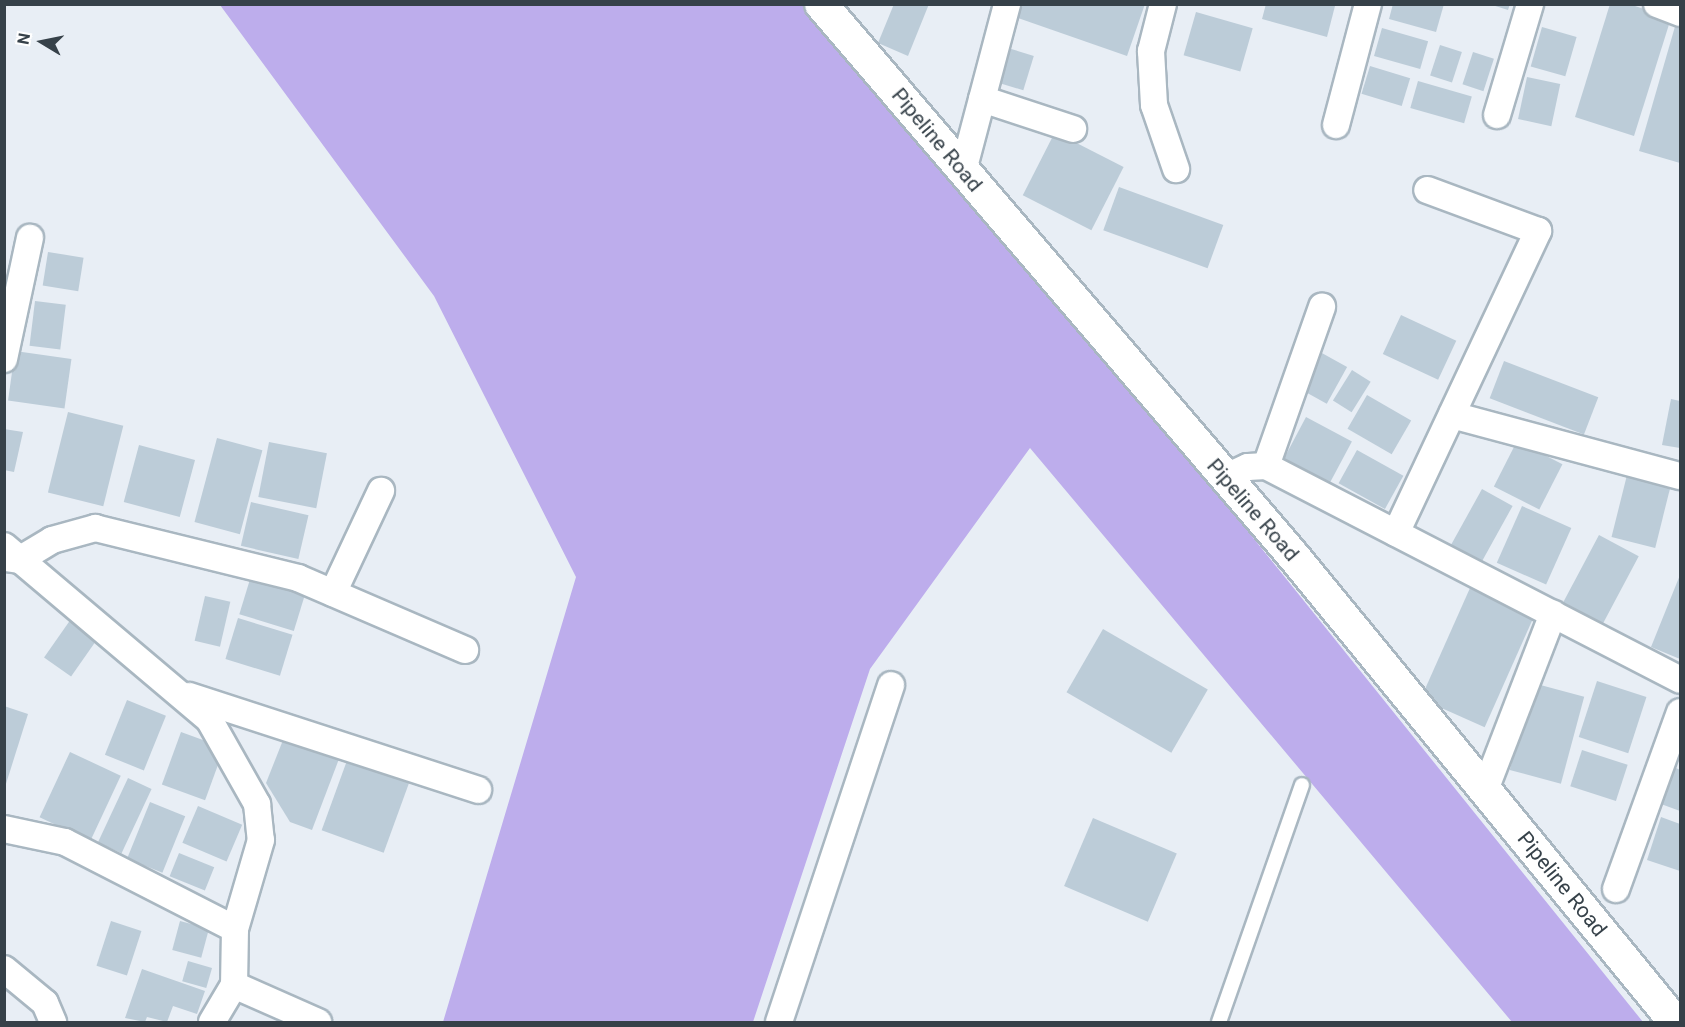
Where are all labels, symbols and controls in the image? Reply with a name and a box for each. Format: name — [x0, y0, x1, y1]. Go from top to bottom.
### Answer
north arrow — [12, 12, 72, 72]
text: N — [13, 32, 34, 46]
street label: Pipeline Road — [886, 83, 988, 197]
street label: Pipeline Road — [1202, 454, 1304, 566]
street label: Pipeline Road — [1512, 826, 1612, 942]

